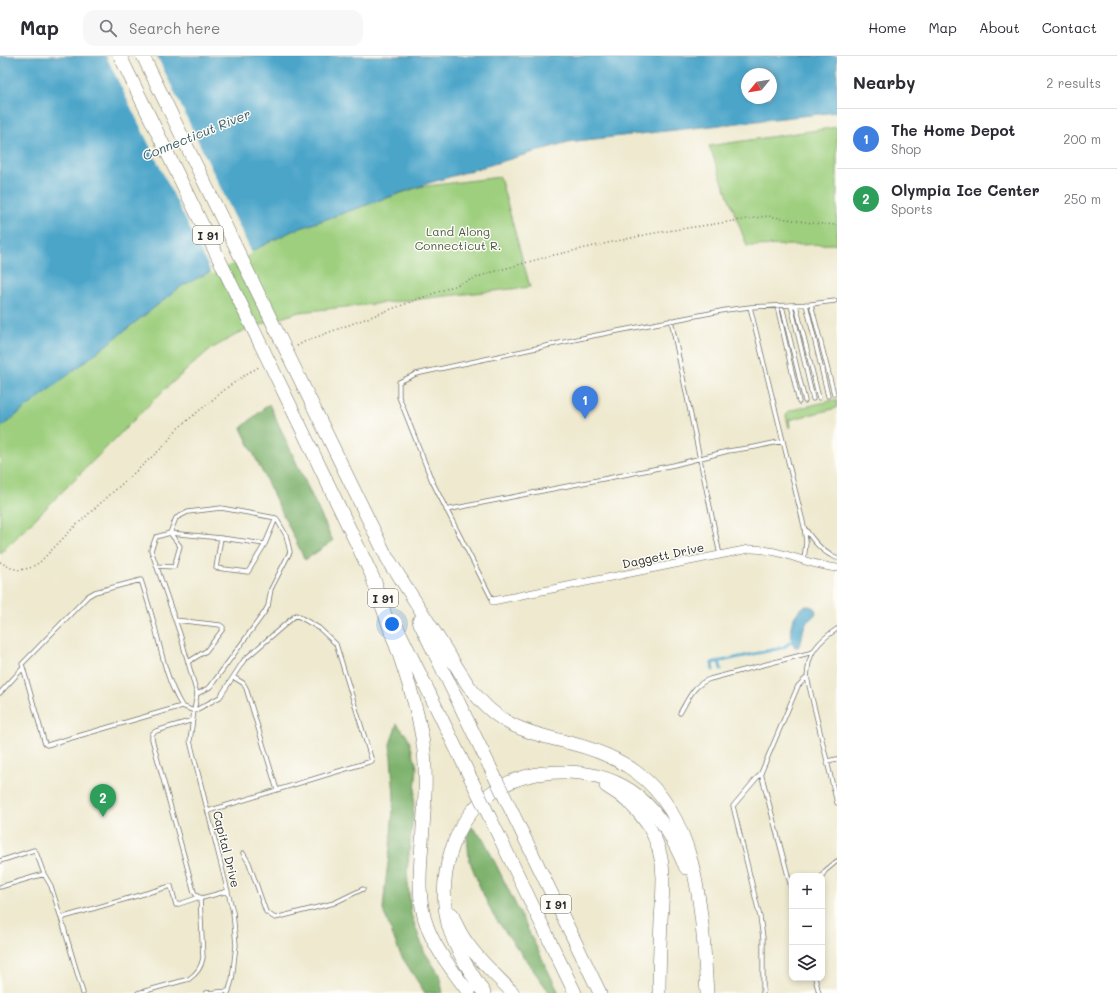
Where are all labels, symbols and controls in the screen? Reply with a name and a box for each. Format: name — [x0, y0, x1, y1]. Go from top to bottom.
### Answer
search box — [83, 10, 363, 46]
text: Map — [20, 15, 59, 40]
icon: search — [97, 17, 119, 39]
text: Search here — [129, 18, 220, 38]
text: Home — [868, 18, 906, 37]
text: Map — [928, 18, 957, 37]
text: About — [979, 18, 1020, 37]
text: Contact — [1042, 18, 1097, 37]
north arrow — [741, 68, 777, 104]
text: Nearby — [853, 71, 915, 93]
text: 2 results — [1046, 74, 1101, 91]
water label: Connecticut River — [139, 104, 253, 163]
text: The Home Depot — [891, 120, 1015, 140]
text: 1 — [863, 130, 869, 147]
text: 200 m — [1063, 130, 1101, 147]
text: Shop — [891, 140, 921, 157]
text: Olympia Ice Center — [891, 180, 1039, 200]
text: 2 — [862, 190, 870, 207]
text: 250 m — [1064, 190, 1101, 207]
text: Sports — [891, 200, 933, 217]
park label: Land Along Connecticut R. — [415, 223, 501, 253]
road number: I 91 — [193, 226, 223, 244]
pin: 1 — [572, 386, 598, 419]
street label: Daggett Drive — [621, 539, 705, 571]
road number: I 91 — [368, 589, 398, 607]
your location — [382, 614, 402, 634]
pin: 2 — [90, 784, 116, 817]
street label: Capital Drive — [210, 809, 244, 889]
map controls — [789, 873, 825, 981]
button: + — [789, 873, 825, 909]
road number: I 91 — [541, 895, 571, 913]
button: − — [789, 909, 825, 945]
button: layers — [789, 945, 825, 981]

